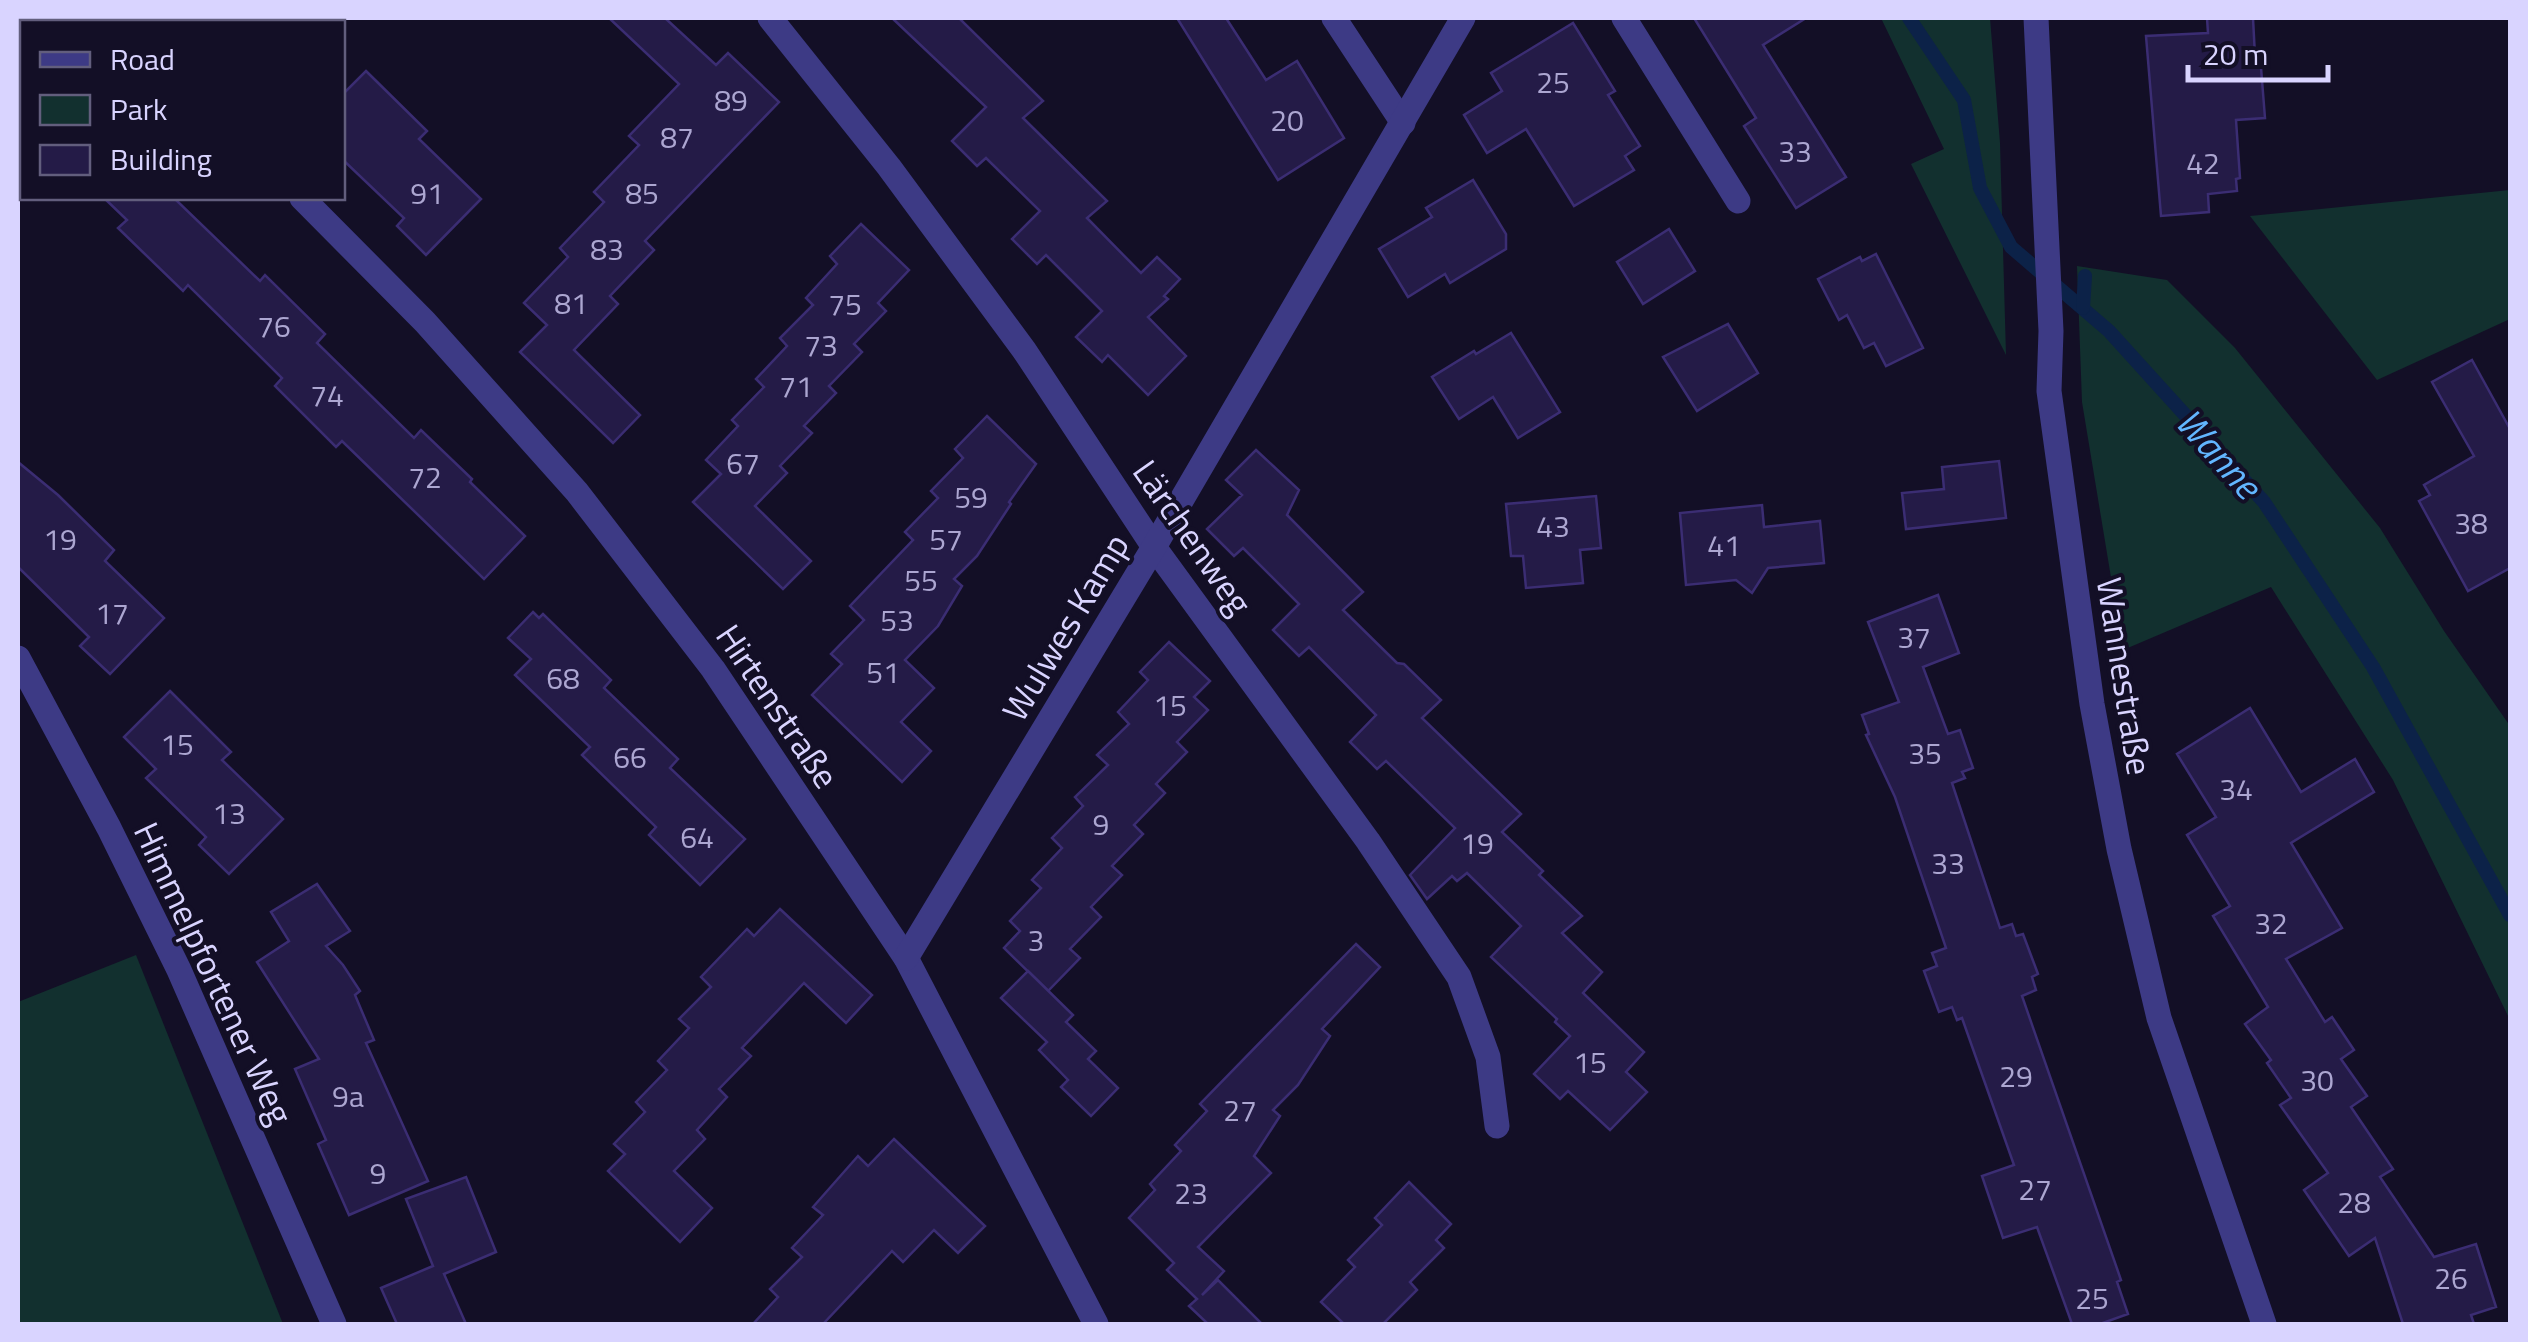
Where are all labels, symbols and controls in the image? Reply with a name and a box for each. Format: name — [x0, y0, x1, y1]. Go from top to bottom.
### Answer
legend — [20, 20, 345, 200]
scale bar — [2188, 20, 2328, 82]
text: 20 m — [2203, 31, 2268, 77]
text: Road — [110, 36, 175, 82]
house number: 25 — [1536, 59, 1570, 105]
house number: 89 — [714, 77, 748, 123]
text: Park — [110, 86, 167, 132]
house number: 20 — [1270, 97, 1304, 143]
house number: 87 — [660, 114, 694, 160]
house number: 33 — [1778, 128, 1812, 174]
text: Building — [110, 136, 212, 182]
house number: 42 — [2186, 140, 2220, 186]
house number: 91 — [410, 170, 444, 216]
house number: 85 — [625, 170, 659, 216]
house number: 83 — [590, 226, 624, 272]
house number: 81 — [554, 280, 588, 326]
house number: 75 — [828, 281, 862, 327]
house number: 76 — [257, 303, 291, 349]
house number: 73 — [804, 322, 838, 368]
house number: 71 — [779, 363, 813, 409]
house number: 74 — [310, 372, 344, 418]
water label: Wanne — [2162, 395, 2277, 513]
house number: 67 — [726, 440, 760, 486]
street label: Lärchenweg — [1120, 448, 1266, 626]
house number: 72 — [408, 454, 442, 500]
house number: 59 — [954, 474, 988, 520]
house number: 38 — [2454, 500, 2488, 546]
house number: 43 — [1536, 503, 1570, 549]
house number: 19 — [43, 516, 77, 562]
house number: 57 — [929, 516, 963, 562]
house number: 41 — [1707, 522, 1741, 568]
street label: Wulwes Kamp — [988, 523, 1142, 731]
house number: 55 — [904, 557, 938, 603]
street label: Wannestraße — [2083, 573, 2167, 779]
house number: 17 — [95, 590, 129, 636]
house number: 53 — [880, 597, 914, 643]
street label: Hirtenstraße — [703, 613, 853, 799]
house number: 37 — [1897, 614, 1931, 660]
house number: 51 — [866, 649, 900, 695]
house number: 68 — [546, 655, 580, 701]
house number: 15 — [1153, 682, 1187, 728]
house number: 15 — [160, 721, 194, 767]
house number: 35 — [1908, 730, 1942, 776]
house number: 66 — [613, 734, 647, 780]
house number: 34 — [2219, 766, 2253, 812]
house number: 13 — [212, 790, 246, 836]
house number: 9 — [1093, 801, 1109, 847]
street label: Himmelpfortener Weg — [120, 813, 308, 1133]
house number: 64 — [680, 814, 714, 860]
house number: 19 — [1460, 820, 1494, 866]
house number: 33 — [1931, 840, 1965, 886]
house number: 32 — [2254, 900, 2288, 946]
house number: 3 — [1028, 917, 1044, 963]
house number: 15 — [1573, 1039, 1607, 1085]
house number: 29 — [1999, 1053, 2033, 1099]
house number: 30 — [2300, 1057, 2334, 1103]
house number: 9a — [332, 1073, 364, 1119]
house number: 27 — [1223, 1087, 1257, 1133]
house number: 9 — [370, 1150, 386, 1196]
house number: 27 — [2018, 1166, 2052, 1212]
house number: 23 — [1174, 1170, 1208, 1216]
house number: 28 — [2337, 1179, 2371, 1225]
house number: 26 — [2434, 1255, 2468, 1301]
house number: 25 — [2075, 1275, 2109, 1321]

